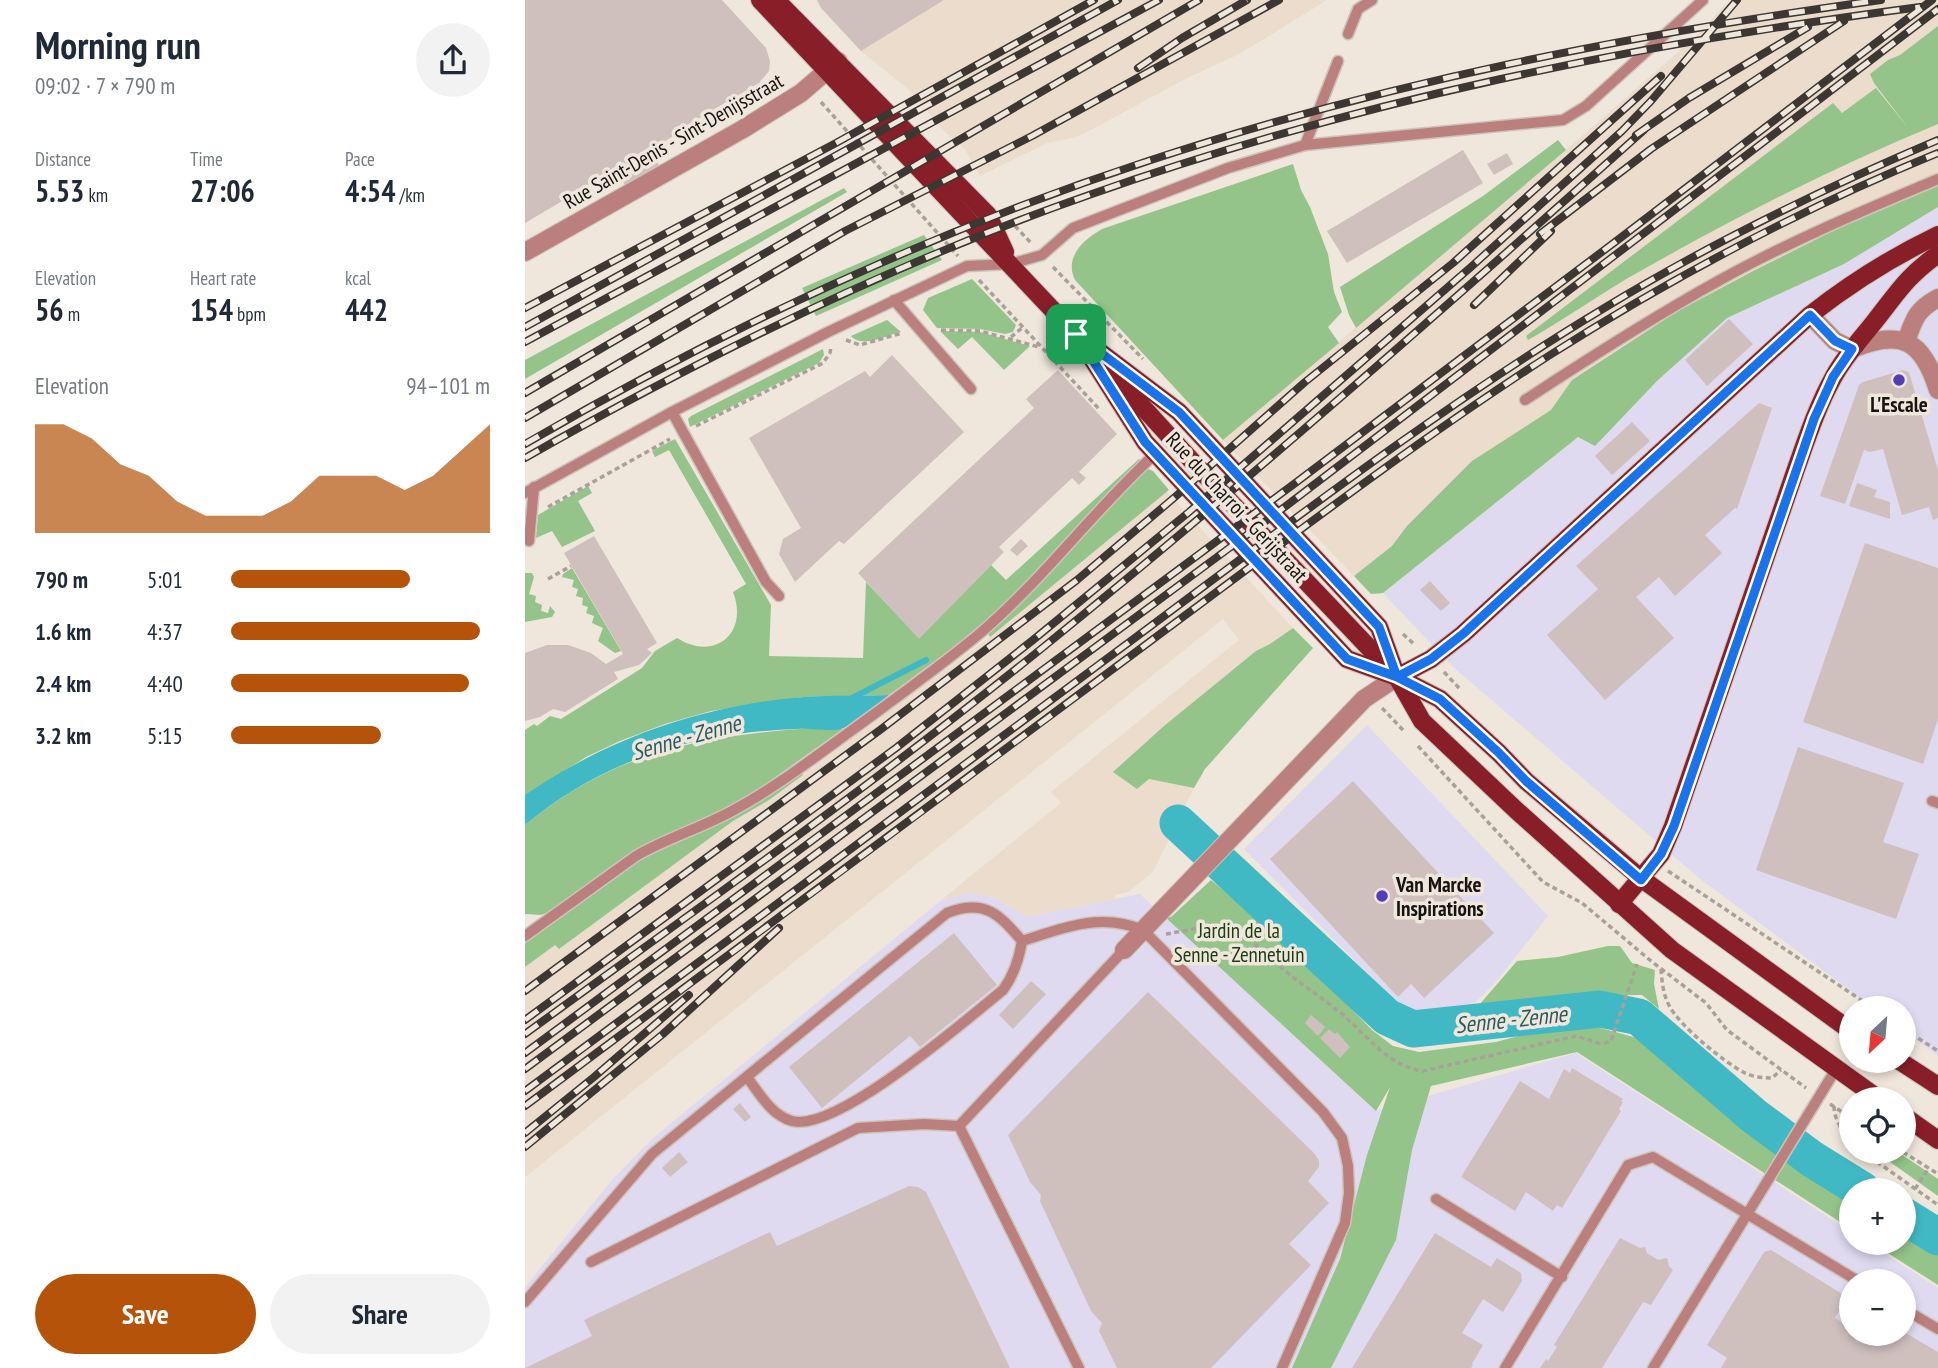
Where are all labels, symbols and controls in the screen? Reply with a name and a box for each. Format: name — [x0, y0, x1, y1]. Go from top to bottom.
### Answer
text: Morning run — [35, 20, 201, 69]
button: share — [416, 23, 490, 97]
street label: Rue Saint-Denis - Sint-Denijsstraat — [558, 67, 788, 215]
text: 09:02 · 7 × 790 m — [35, 71, 175, 100]
text: Distance — [35, 147, 91, 171]
text: Time — [190, 147, 223, 171]
text: Pace — [345, 147, 375, 171]
text: 5.53 — [35, 171, 84, 210]
text: 27:06 — [190, 171, 255, 210]
text: 4:54 — [345, 171, 396, 210]
text: km — [84, 183, 108, 207]
text: /km — [396, 183, 425, 207]
text: Elevation — [35, 266, 96, 290]
text: Heart rate — [190, 266, 256, 290]
text: kcal — [345, 266, 371, 290]
text: 56 — [35, 290, 64, 329]
text: 154 — [190, 290, 233, 329]
text: 442 — [345, 290, 388, 329]
text: m — [64, 302, 80, 326]
text: bpm — [233, 302, 266, 326]
pin — [1046, 304, 1106, 364]
icon: arrive — [1057, 315, 1095, 353]
text: Elevation — [35, 371, 109, 400]
text: 94–101 m — [406, 371, 490, 400]
marker: L'Escale — [1891, 372, 1907, 388]
place label: L'Escale — [1870, 391, 1928, 418]
street label: Rue du Charroi - Gerijstraat — [1160, 426, 1314, 588]
text: 790 m — [35, 565, 88, 594]
text: 5:01 — [147, 565, 183, 594]
text: 1.6 km — [35, 617, 91, 646]
text: 4:37 — [147, 617, 183, 646]
text: 2.4 km — [35, 669, 91, 698]
text: 4:40 — [147, 669, 183, 698]
water label: Senne - Zenne — [628, 707, 745, 766]
text: 3.2 km — [35, 721, 91, 750]
text: 5:15 — [147, 721, 183, 750]
place label: Van Marcke Inspirations — [1395, 871, 1484, 922]
marker: Van Marcke Inspirations — [1374, 888, 1390, 904]
park label: Jardin de la Senne - Zennetuin — [1174, 917, 1304, 968]
north arrow — [1839, 996, 1916, 1073]
map controls — [1839, 996, 1916, 1346]
water label: Senne - Zenne — [1454, 999, 1570, 1039]
button: locate — [1839, 1087, 1916, 1164]
button: + — [1839, 1178, 1916, 1255]
button: − — [1839, 1269, 1916, 1346]
button: Save — [35, 1274, 256, 1354]
button: Share — [270, 1274, 490, 1354]

